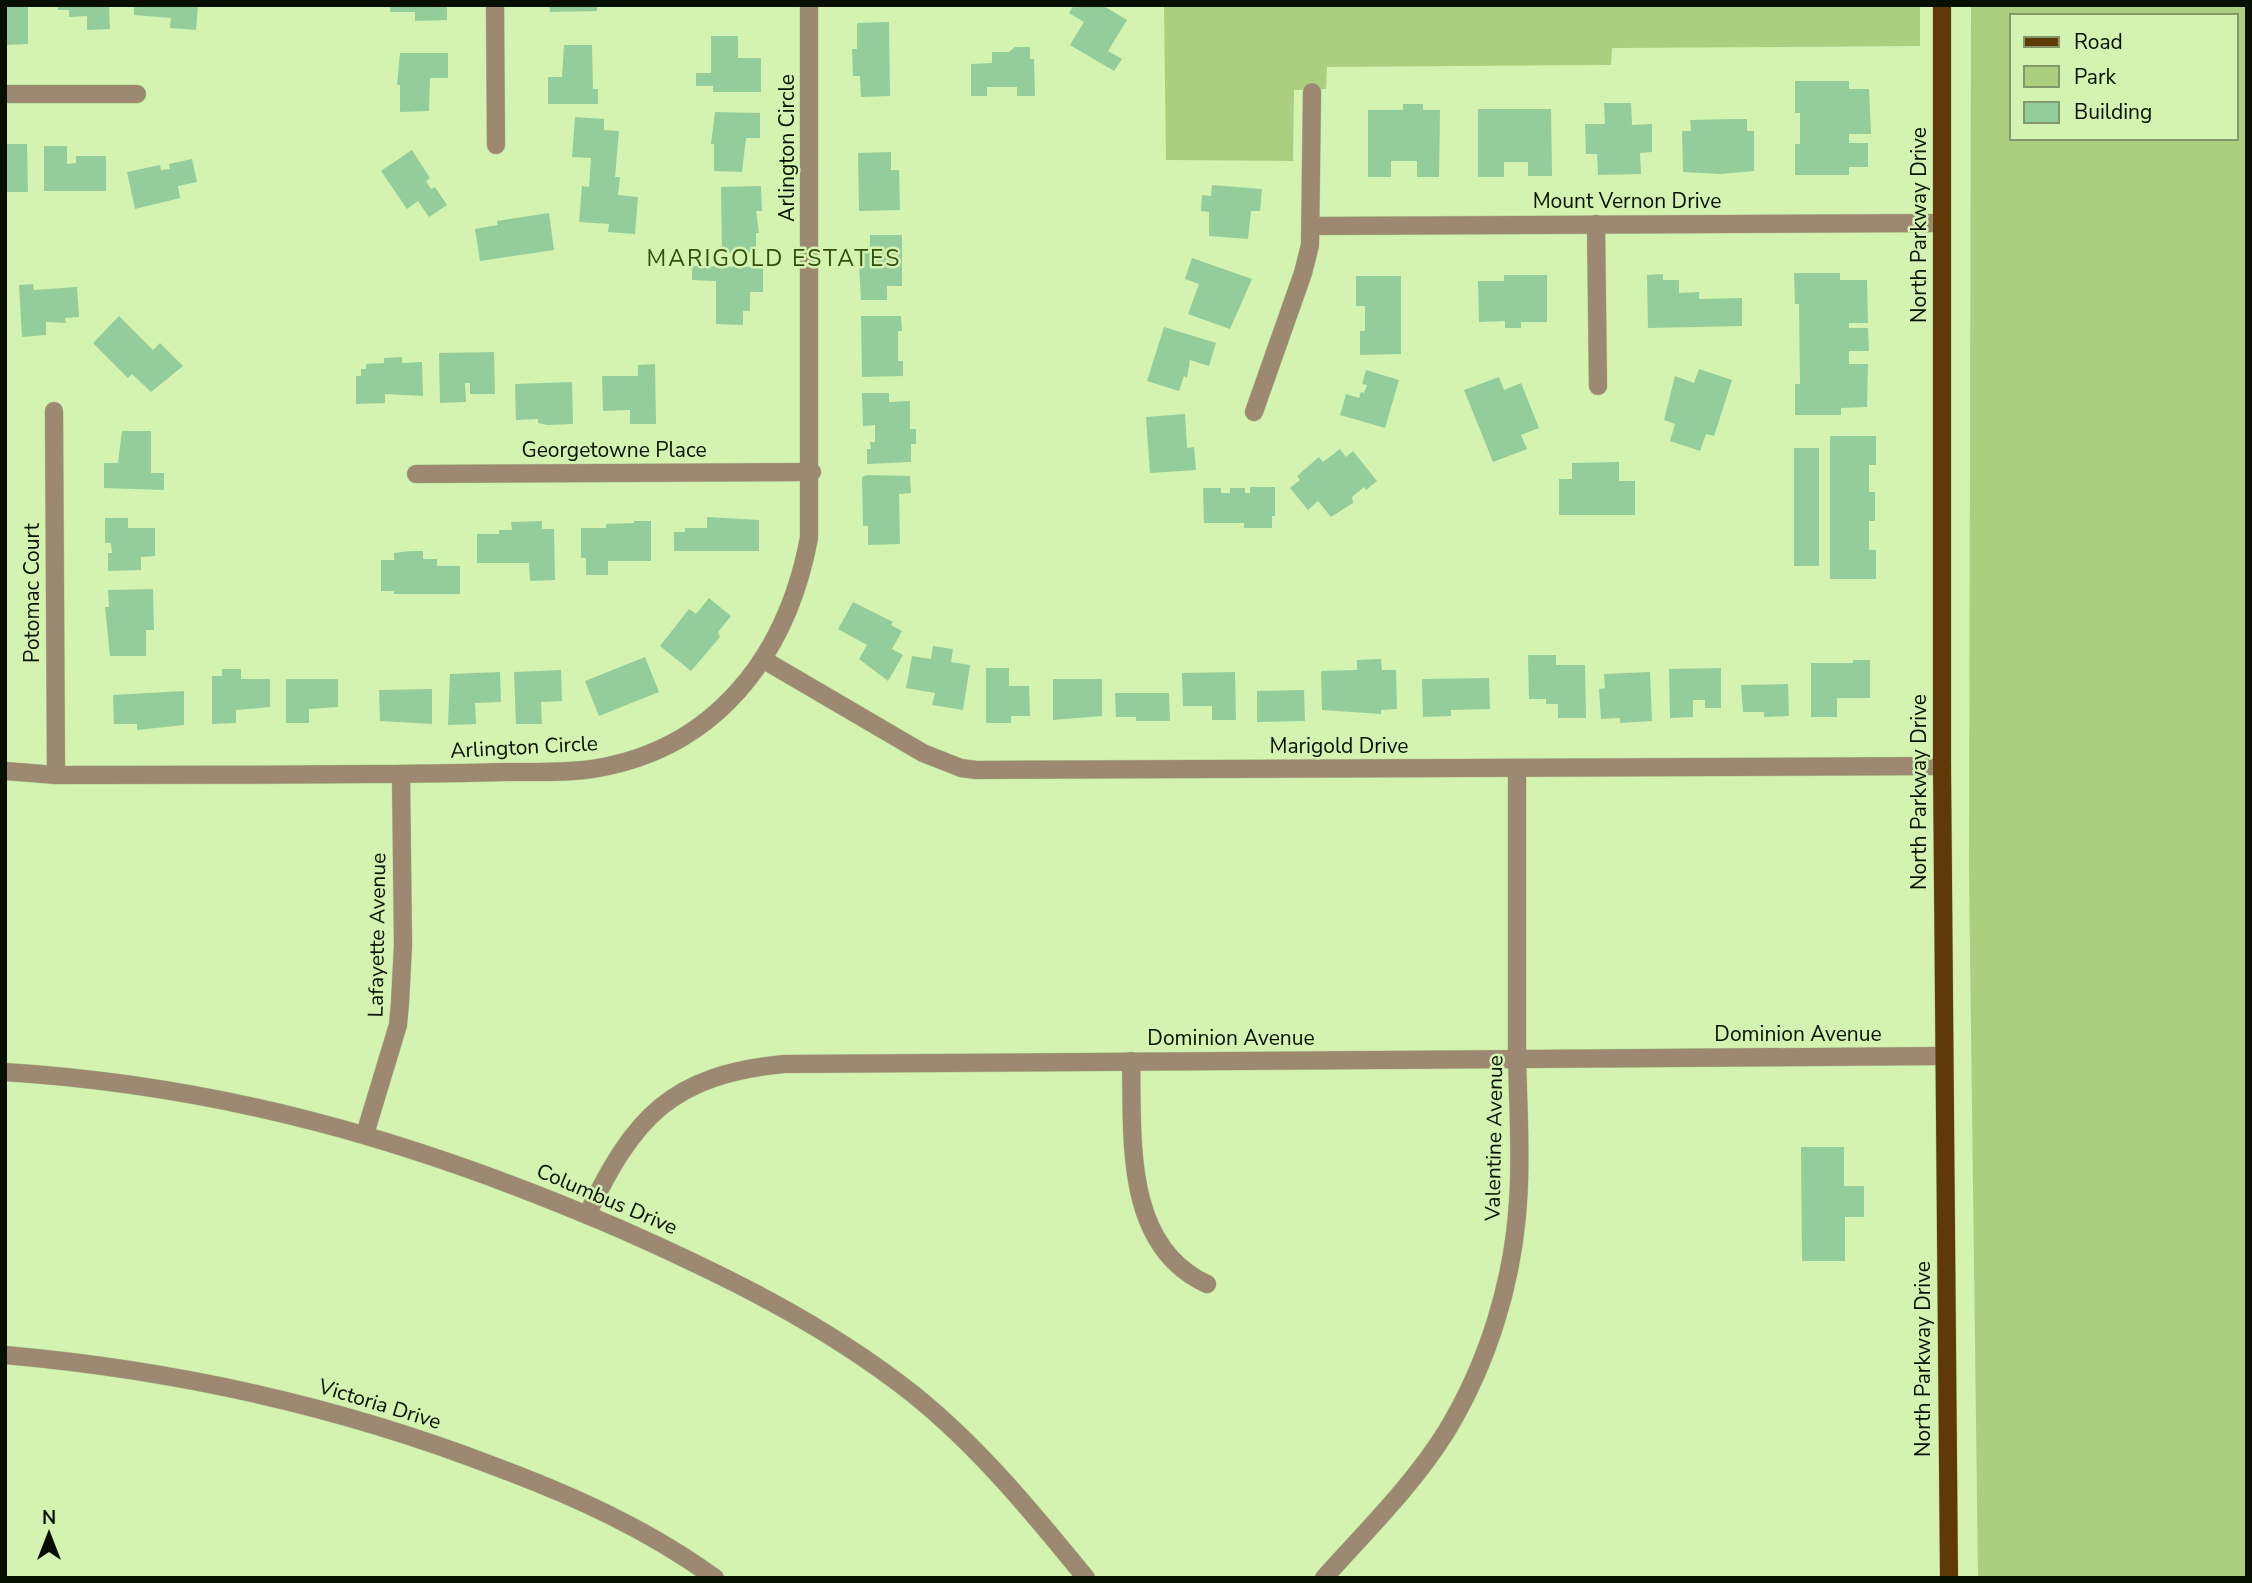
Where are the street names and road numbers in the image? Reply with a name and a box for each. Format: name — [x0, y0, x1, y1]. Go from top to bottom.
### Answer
street label: Arlington Circle — [773, 74, 801, 222]
street label: North Parkway Drive — [1905, 127, 1933, 323]
street label: Mount Vernon Drive — [1533, 187, 1721, 215]
street label: Georgetowne Place — [521, 436, 707, 464]
street label: Potomac Court — [18, 522, 46, 663]
street label: North Parkway Drive — [1905, 694, 1933, 890]
street label: Arlington Circle — [449, 729, 599, 765]
street label: Marigold Drive — [1269, 732, 1409, 760]
street label: Lafayette Avenue — [362, 852, 392, 1018]
street label: Dominion Avenue — [1714, 1020, 1882, 1048]
street label: Dominion Avenue — [1147, 1024, 1315, 1052]
street label: Valentine Avenue — [1479, 1055, 1509, 1222]
street label: Columbus Drive — [532, 1157, 682, 1241]
street label: North Parkway Drive — [1909, 1261, 1937, 1457]
street label: Victoria Drive — [314, 1372, 445, 1436]

